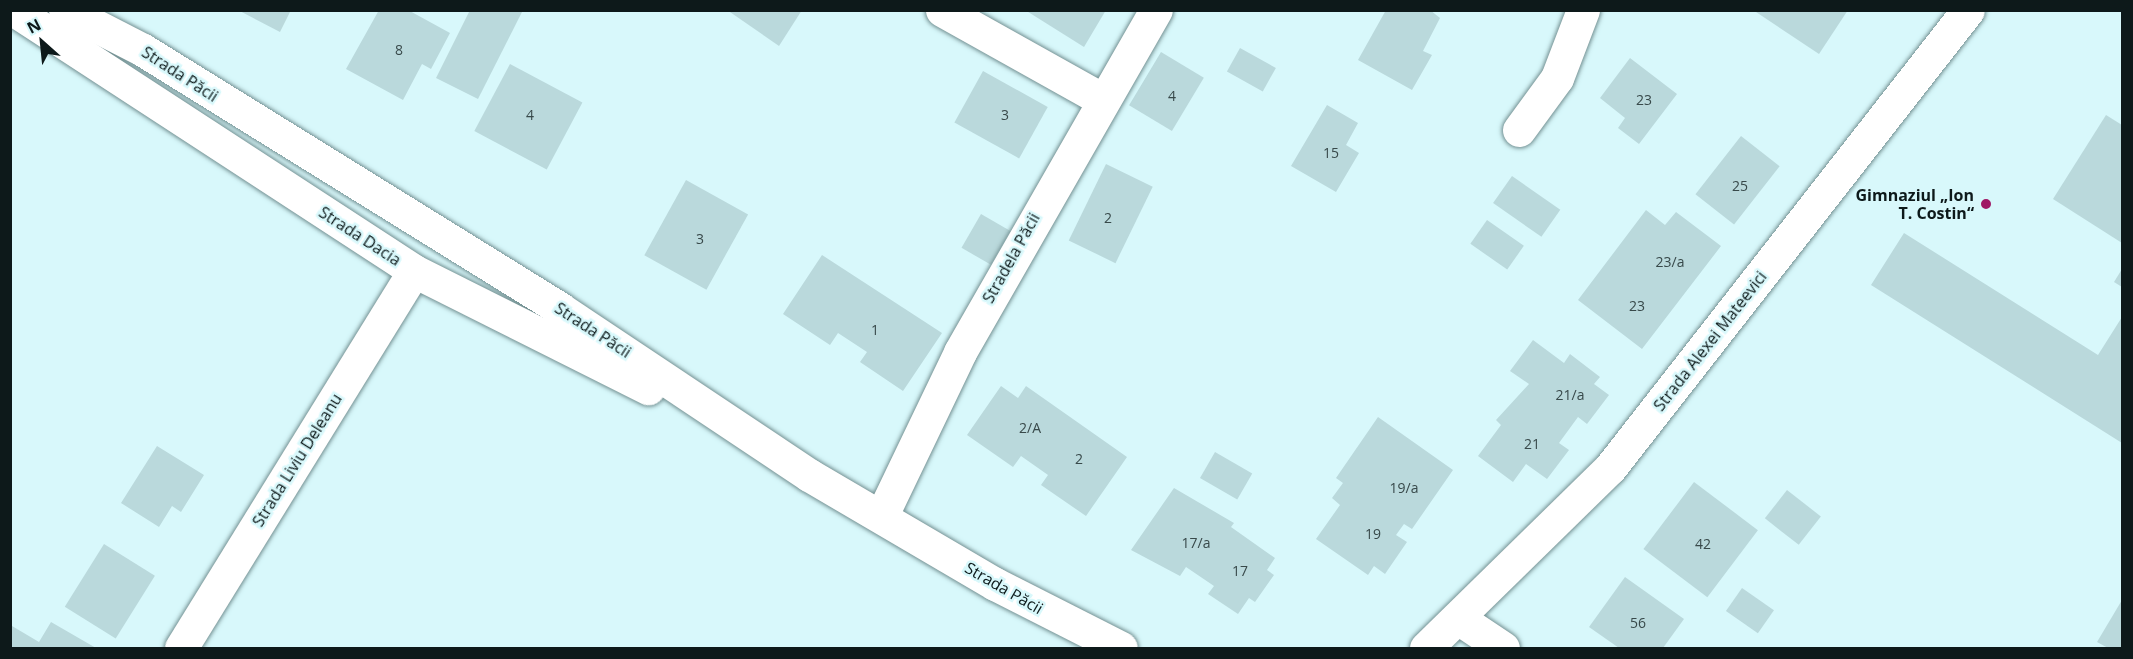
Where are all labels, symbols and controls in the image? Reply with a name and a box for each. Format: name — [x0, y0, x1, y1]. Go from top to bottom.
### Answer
north arrow — [12, 12, 72, 72]
text: N — [23, 13, 45, 39]
street label: Strada Păcii — [138, 42, 222, 106]
house number: 8 — [395, 42, 403, 58]
house number: 4 — [1168, 88, 1176, 104]
house number: 23 — [1636, 92, 1652, 108]
house number: 4 — [526, 107, 534, 123]
house number: 3 — [1001, 107, 1009, 123]
house number: 15 — [1323, 145, 1339, 161]
house number: 25 — [1732, 178, 1748, 194]
place label: Gimnaziul „Ion T. Costin“ — [1855, 185, 1974, 223]
marker: Gimnaziul „Ion T. Costin“ — [1979, 197, 1993, 211]
street label: Strada Dacia — [315, 202, 405, 270]
street label: Stradela Păcii — [978, 210, 1044, 306]
house number: 2 — [1104, 210, 1112, 226]
house number: 3 — [696, 231, 704, 247]
house number: 23/a — [1656, 254, 1684, 270]
street label: Strada Alexei Mateevici — [1649, 267, 1771, 415]
street label: Strada Păcii — [551, 298, 635, 362]
house number: 23 — [1629, 298, 1645, 314]
house number: 1 — [871, 322, 879, 338]
house number: 21/a — [1556, 387, 1584, 403]
street label: Strada Liviu Deleanu — [248, 390, 346, 530]
house number: 2/A — [1019, 420, 1041, 436]
house number: 21 — [1524, 436, 1540, 452]
house number: 2 — [1075, 451, 1083, 467]
house number: 19/a — [1390, 480, 1418, 496]
house number: 19 — [1365, 526, 1381, 542]
house number: 17/a — [1182, 535, 1210, 551]
house number: 42 — [1695, 536, 1711, 552]
street label: Strada Păcii — [962, 558, 1046, 618]
house number: 17 — [1232, 563, 1248, 579]
house number: 56 — [1630, 615, 1646, 631]

